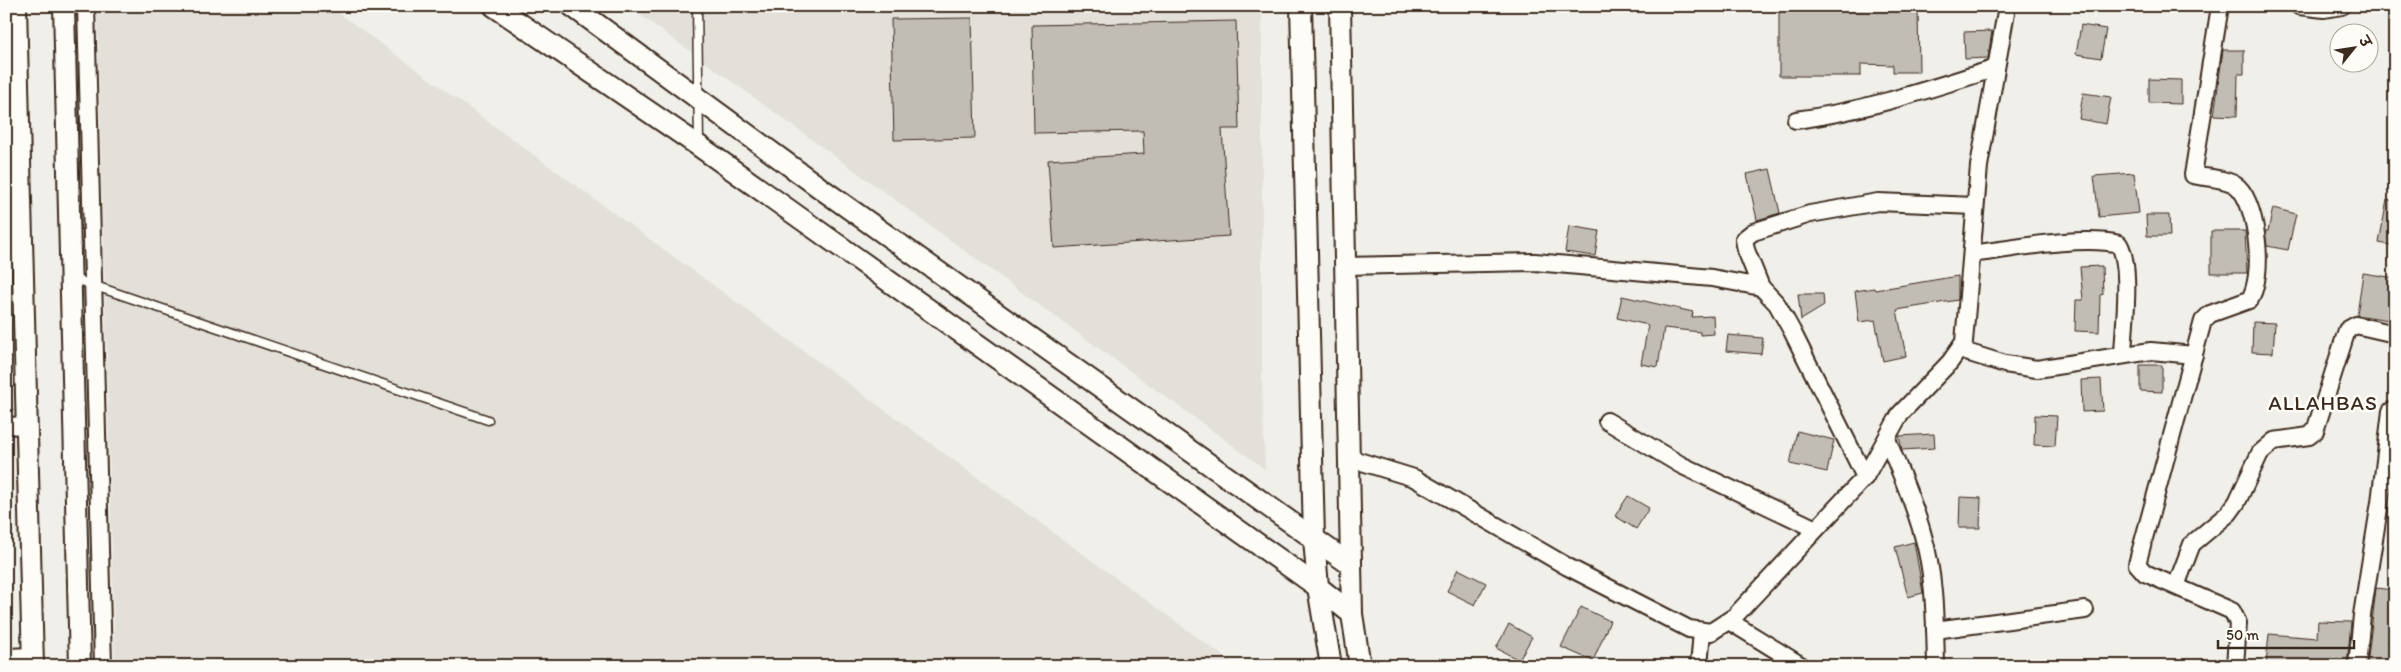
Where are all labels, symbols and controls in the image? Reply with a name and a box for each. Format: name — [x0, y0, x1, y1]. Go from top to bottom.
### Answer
north arrow — [2328, 22, 2378, 72]
text: उ — [2354, 32, 2375, 51]
district label: ALLAHBAS — [2268, 390, 2378, 415]
scale bar — [2218, 617, 2355, 649]
text: 50 m — [2226, 626, 2259, 644]

